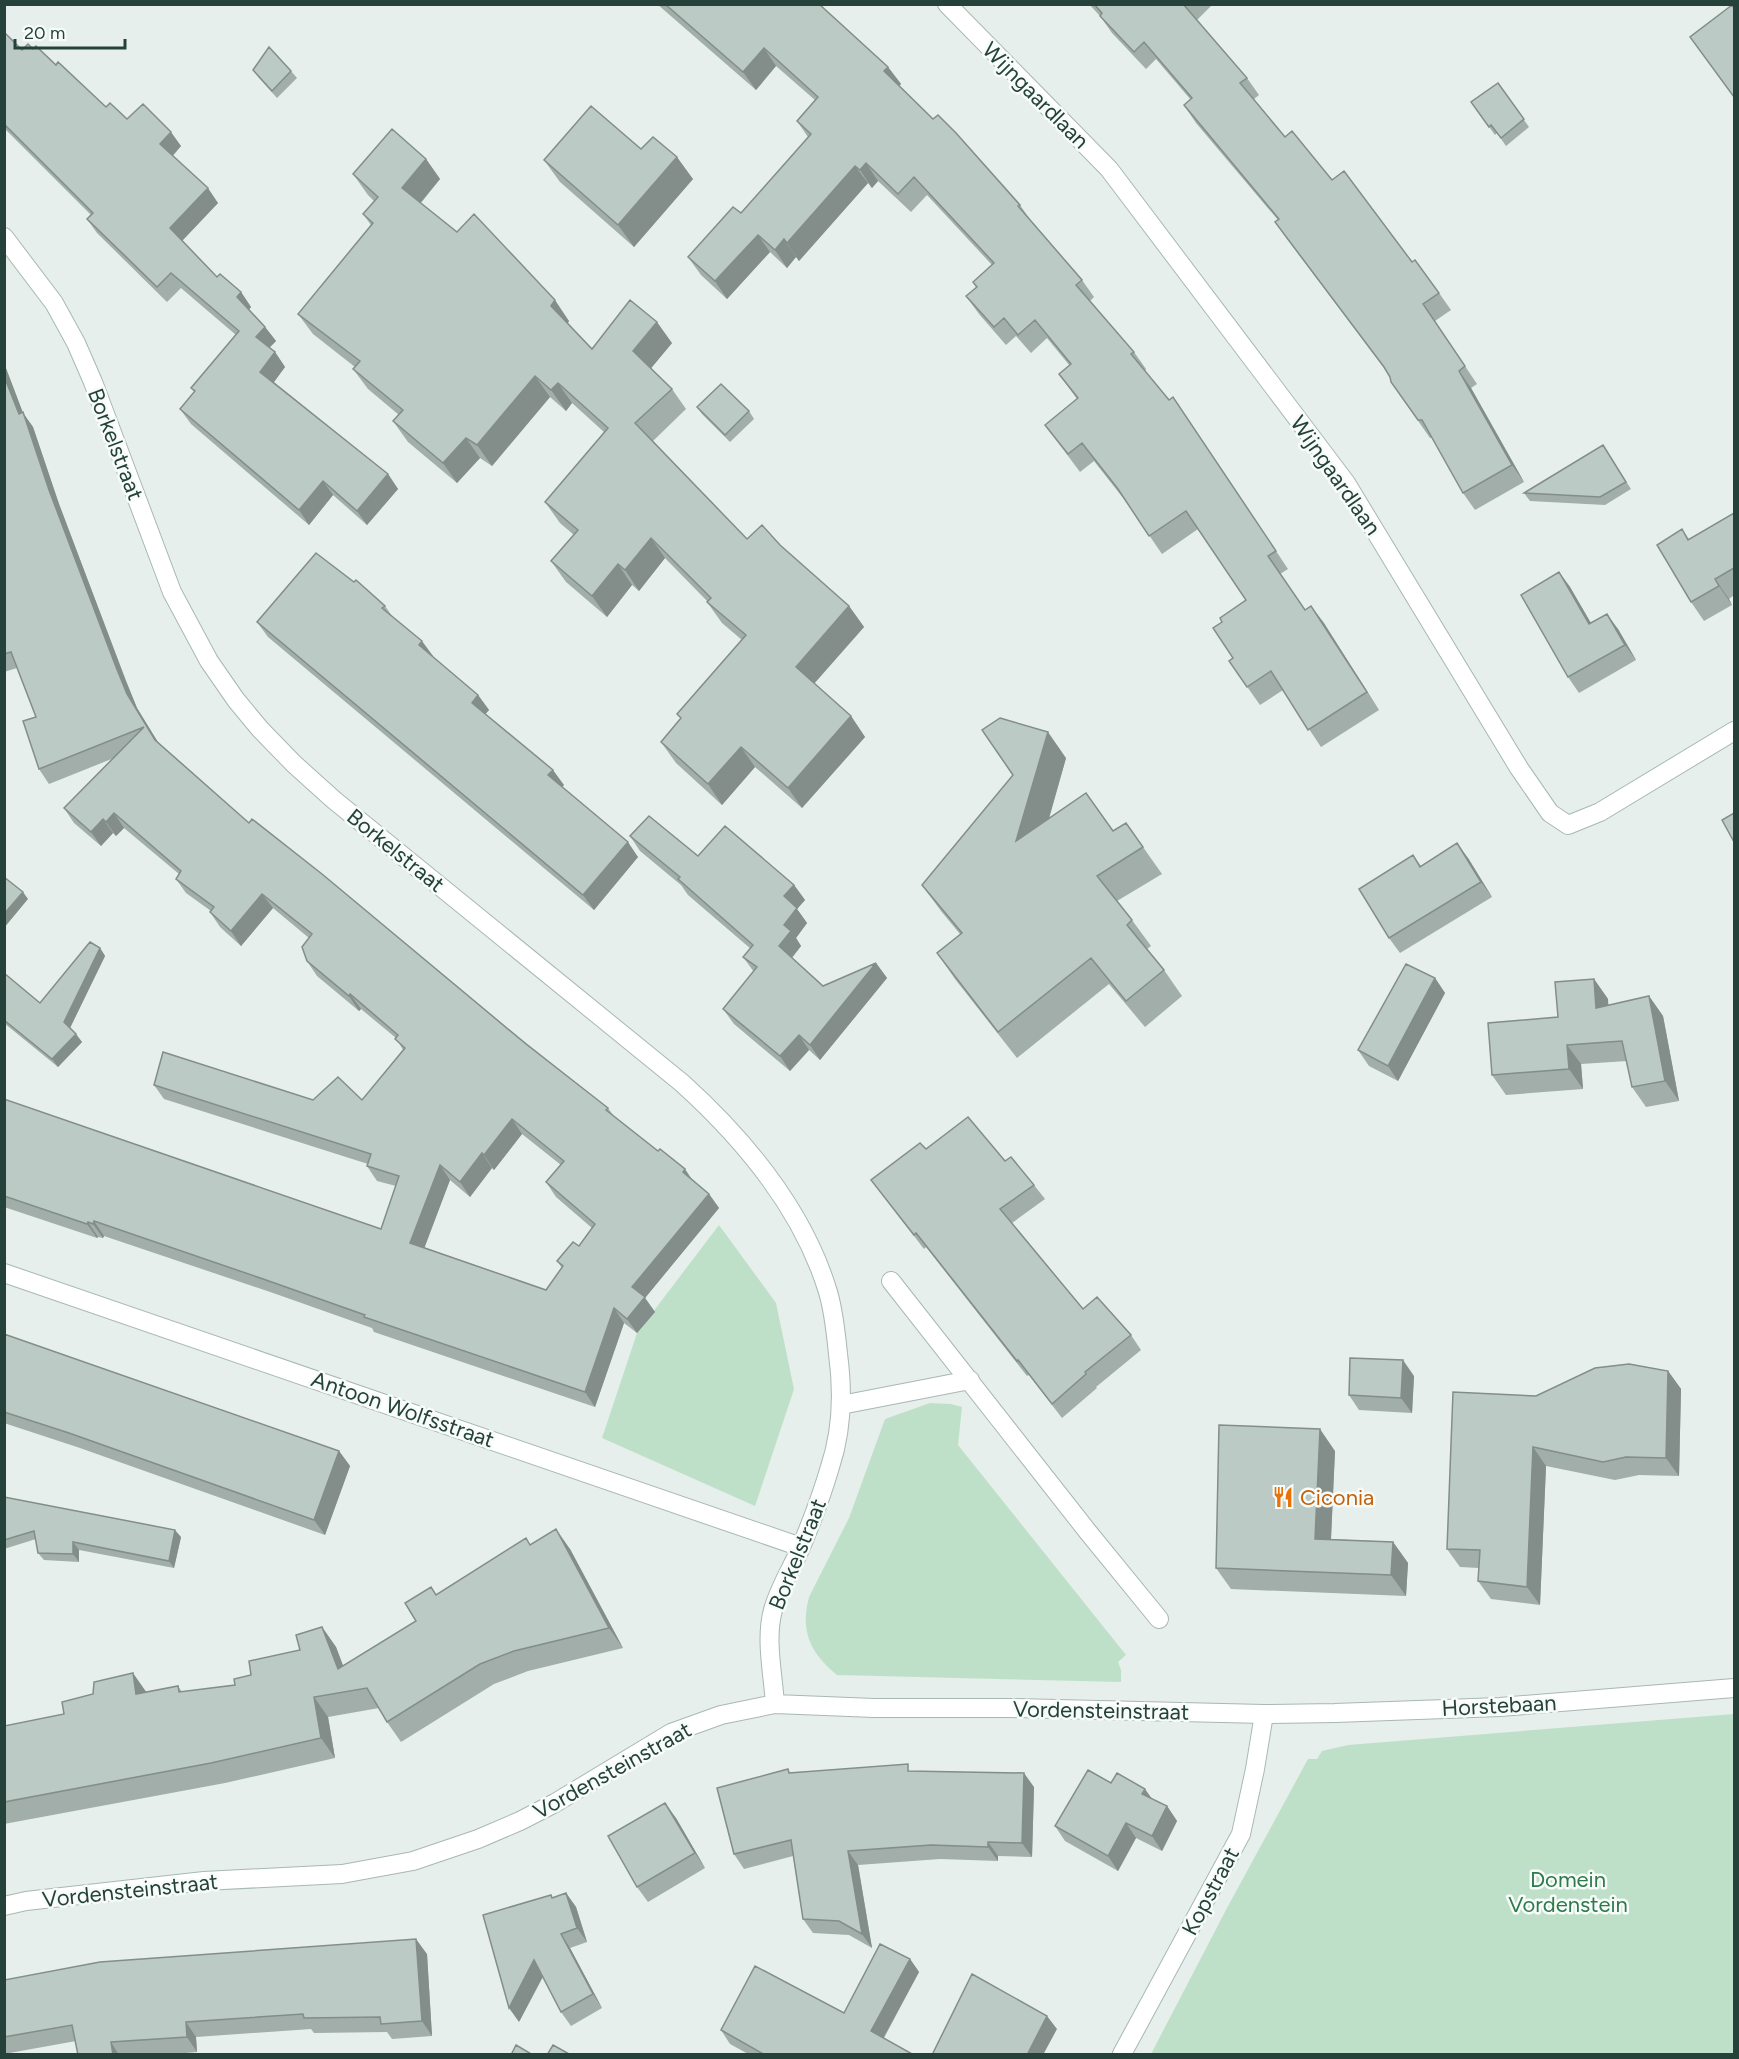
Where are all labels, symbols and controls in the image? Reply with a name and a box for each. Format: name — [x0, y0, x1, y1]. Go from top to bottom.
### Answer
scale bar — [15, 12, 124, 50]
text: 20 m — [24, 22, 65, 44]
street label: Wijngaardlaan — [977, 36, 1095, 154]
street label: Borkelstraat — [82, 384, 149, 504]
street label: Wijngaardlaan — [1284, 410, 1387, 540]
street label: Borkelstraat — [341, 803, 450, 898]
street label: Antoon Wolfsstraat — [308, 1366, 498, 1453]
place label: Ciconia — [1300, 1484, 1374, 1511]
restaurant icon: Ciconia — [1271, 1485, 1295, 1509]
street label: Borkelstraat — [763, 1495, 832, 1614]
street label: Horstebaan — [1441, 1689, 1557, 1722]
street label: Vordensteinstraat — [1013, 1695, 1189, 1726]
street label: Vordensteinstraat — [529, 1716, 696, 1825]
street label: Kopstraat — [1176, 1843, 1245, 1940]
park label: Domein Vordenstein — [1508, 1866, 1628, 1918]
street label: Vordensteinstraat — [41, 1868, 219, 1913]

